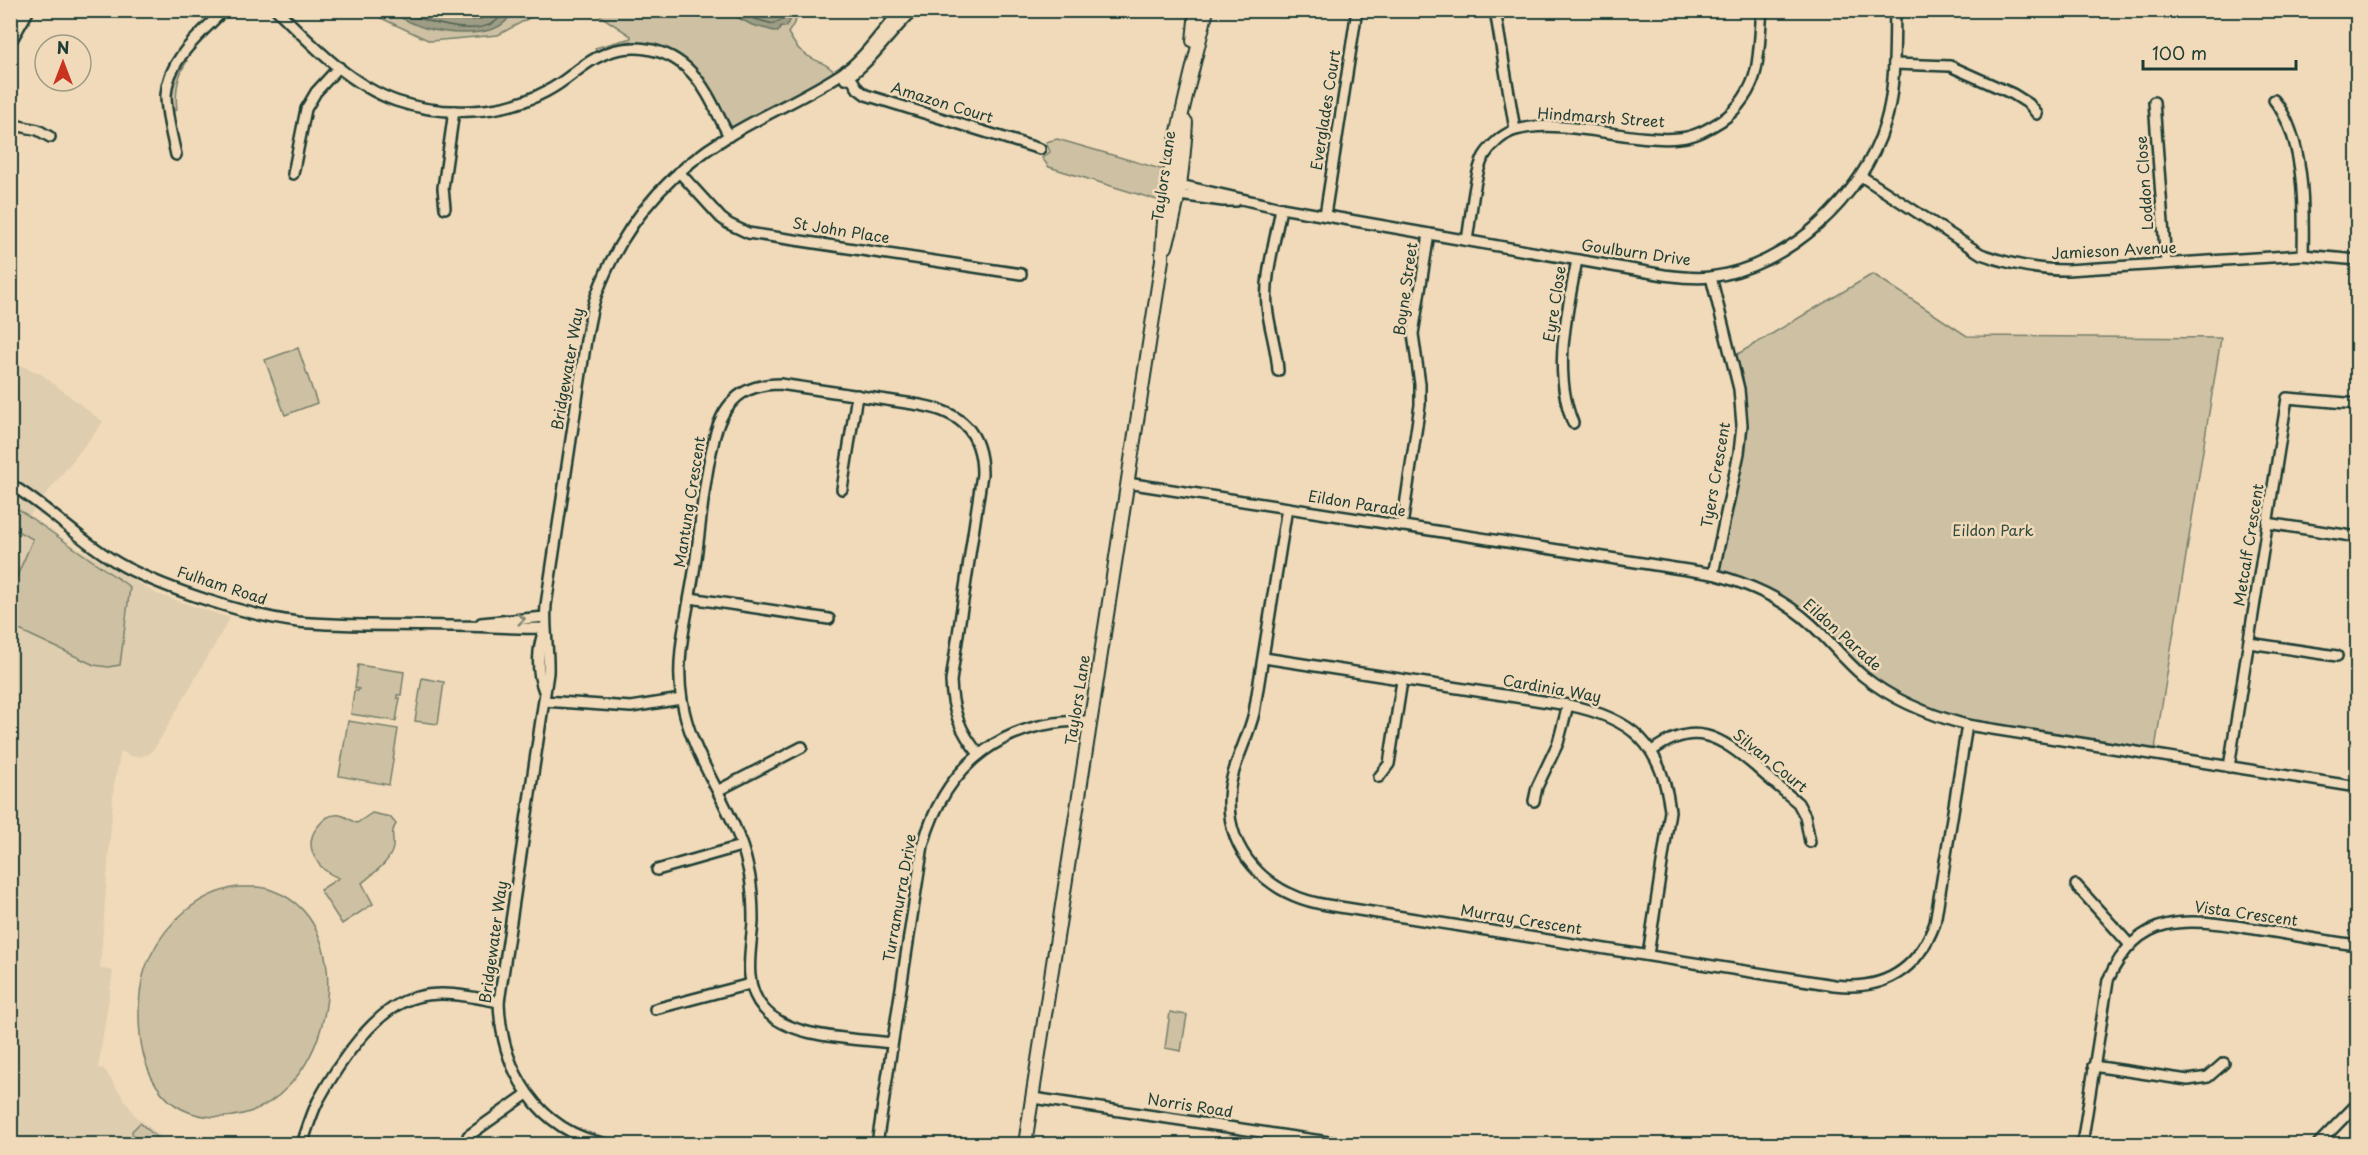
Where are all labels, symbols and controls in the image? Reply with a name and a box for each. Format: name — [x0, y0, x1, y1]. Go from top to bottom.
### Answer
north arrow — [33, 33, 93, 93]
scale bar — [2143, 33, 2296, 71]
text: N — [57, 35, 69, 59]
text: 100 m — [2152, 39, 2207, 66]
street label: Everglades Court — [1304, 48, 1345, 172]
street label: Amazon Court — [888, 75, 996, 128]
street label: Hindmarsh Street — [1537, 101, 1666, 132]
street label: Taylors Lane — [1145, 129, 1180, 223]
street label: Loddon Close — [2129, 135, 2158, 231]
street label: St John Place — [791, 210, 891, 249]
street label: Goulburn Drive — [1580, 232, 1692, 271]
street label: Jamieson Avenue — [2051, 235, 2177, 264]
street label: Boyne Street — [1387, 241, 1422, 337]
street label: Eyre Close — [1536, 264, 1571, 343]
street label: Bridgewater Way — [544, 306, 589, 432]
street label: Tyers Crescent — [1694, 420, 1735, 529]
street label: Mantung Crescent — [667, 434, 710, 569]
street label: Metcalf Crescent — [2226, 482, 2269, 608]
street label: Eildon Parade — [1307, 483, 1408, 522]
park label: Eildon Park — [1952, 518, 2034, 541]
street label: Fulham Road — [175, 559, 270, 610]
street label: Eildon Parade — [1799, 592, 1887, 675]
one-way arrow — [516, 613, 525, 626]
street label: Taylors Lane — [1058, 653, 1095, 747]
street label: Cardinia Way — [1501, 668, 1603, 708]
street label: Silvan Court — [1729, 722, 1813, 797]
street label: Turramurra Drive — [876, 832, 921, 964]
street label: Bridgewater Way — [473, 879, 513, 1005]
street label: Vista Crescent — [2193, 894, 2299, 931]
street label: Murray Crescent — [1459, 898, 1584, 939]
street label: Norris Road — [1146, 1086, 1235, 1123]

